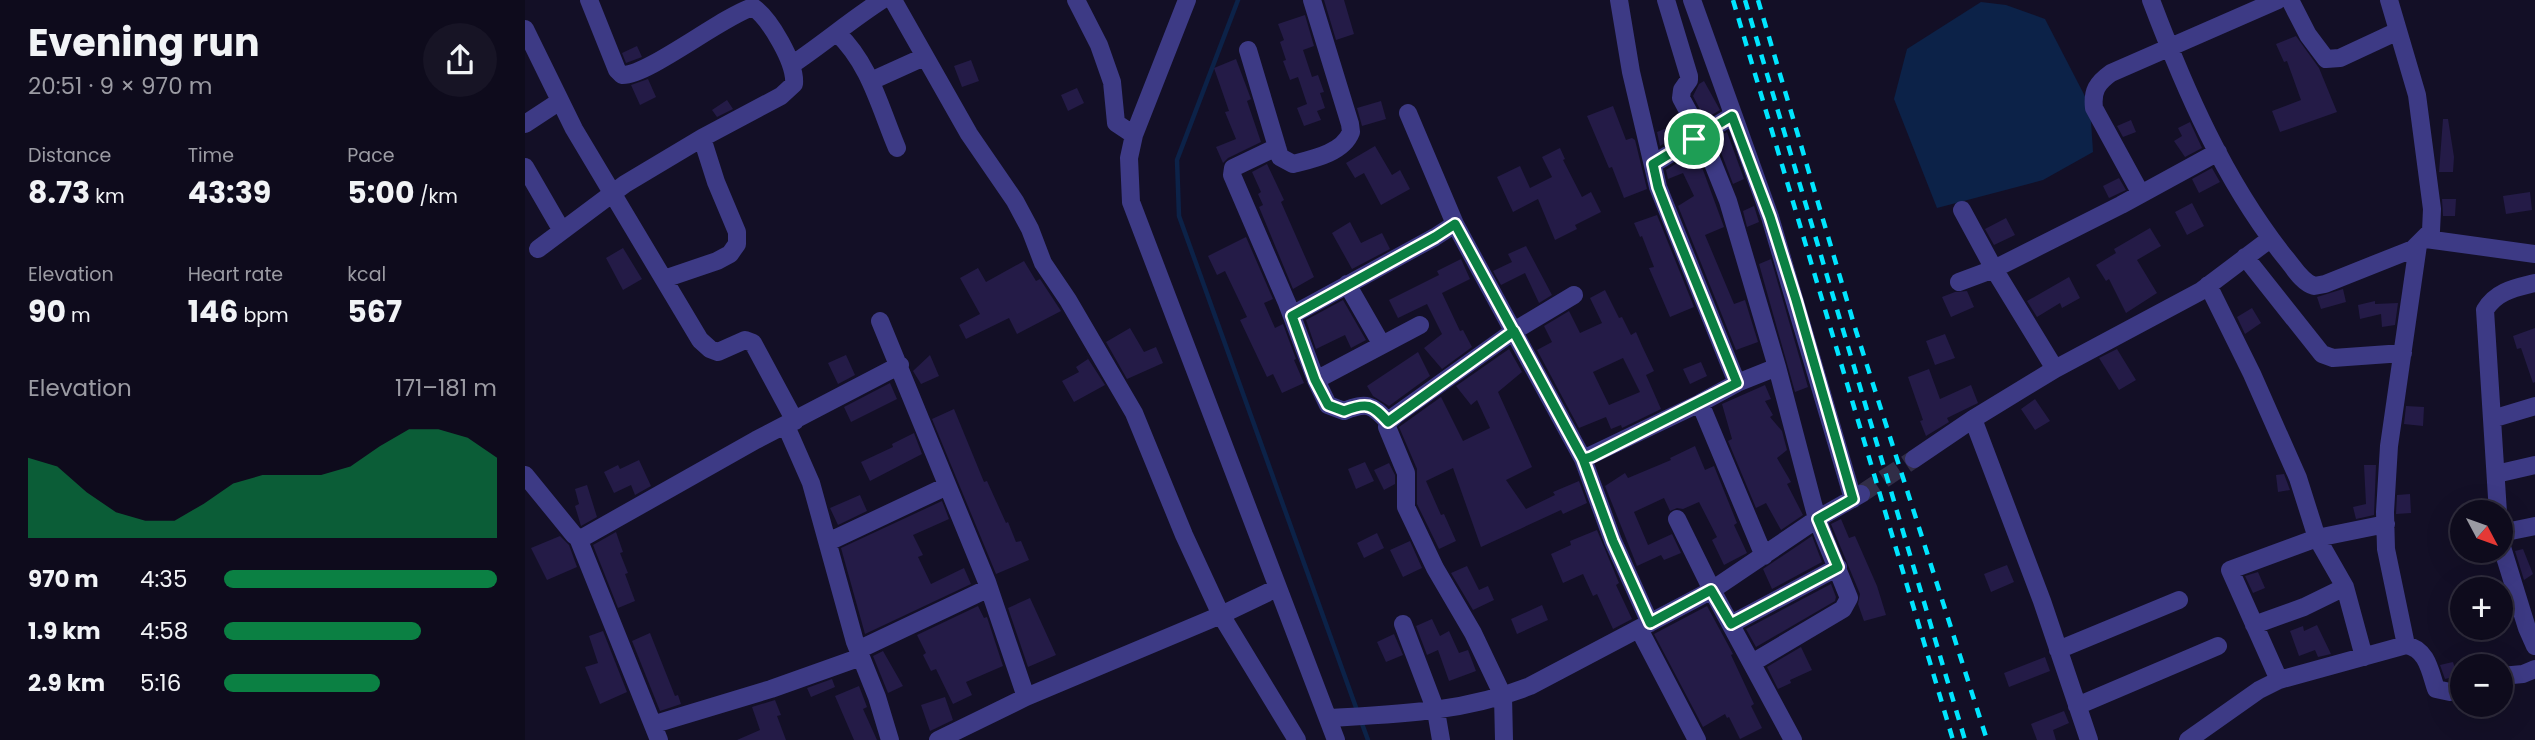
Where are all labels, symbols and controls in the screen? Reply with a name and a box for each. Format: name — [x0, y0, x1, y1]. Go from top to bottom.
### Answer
text: Evening run — [28, 16, 260, 69]
button: share — [423, 23, 497, 97]
text: 20:51 · 9 × 970 m — [28, 70, 212, 102]
pin — [1664, 109, 1724, 169]
icon: arrive — [1675, 120, 1713, 158]
text: Distance — [28, 142, 111, 169]
text: Time — [188, 142, 234, 169]
text: Pace — [347, 142, 395, 169]
text: 8.73 — [28, 171, 90, 214]
text: 43:39 — [188, 171, 271, 214]
text: 5:00 — [347, 171, 414, 214]
text: km — [90, 183, 125, 210]
text: /km — [414, 183, 458, 210]
text: Elevation — [28, 261, 114, 288]
text: Heart rate — [188, 261, 283, 288]
text: kcal — [347, 261, 386, 288]
text: 90 — [28, 290, 66, 333]
text: 146 — [188, 290, 238, 333]
text: 567 — [347, 290, 402, 333]
text: m — [66, 302, 91, 329]
text: bpm — [238, 302, 289, 329]
text: Elevation — [28, 372, 132, 404]
text: 171–181 m — [395, 372, 497, 404]
north arrow — [2450, 500, 2513, 564]
map controls — [2450, 500, 2513, 717]
text: 970 m — [28, 563, 99, 595]
text: 4:35 — [140, 563, 187, 595]
button: + — [2450, 577, 2513, 640]
text: 1.9 km — [28, 615, 101, 647]
text: 4:58 — [140, 615, 188, 647]
button: − — [2450, 654, 2513, 717]
text: 2.9 km — [28, 667, 105, 699]
text: 5:16 — [140, 667, 181, 699]

